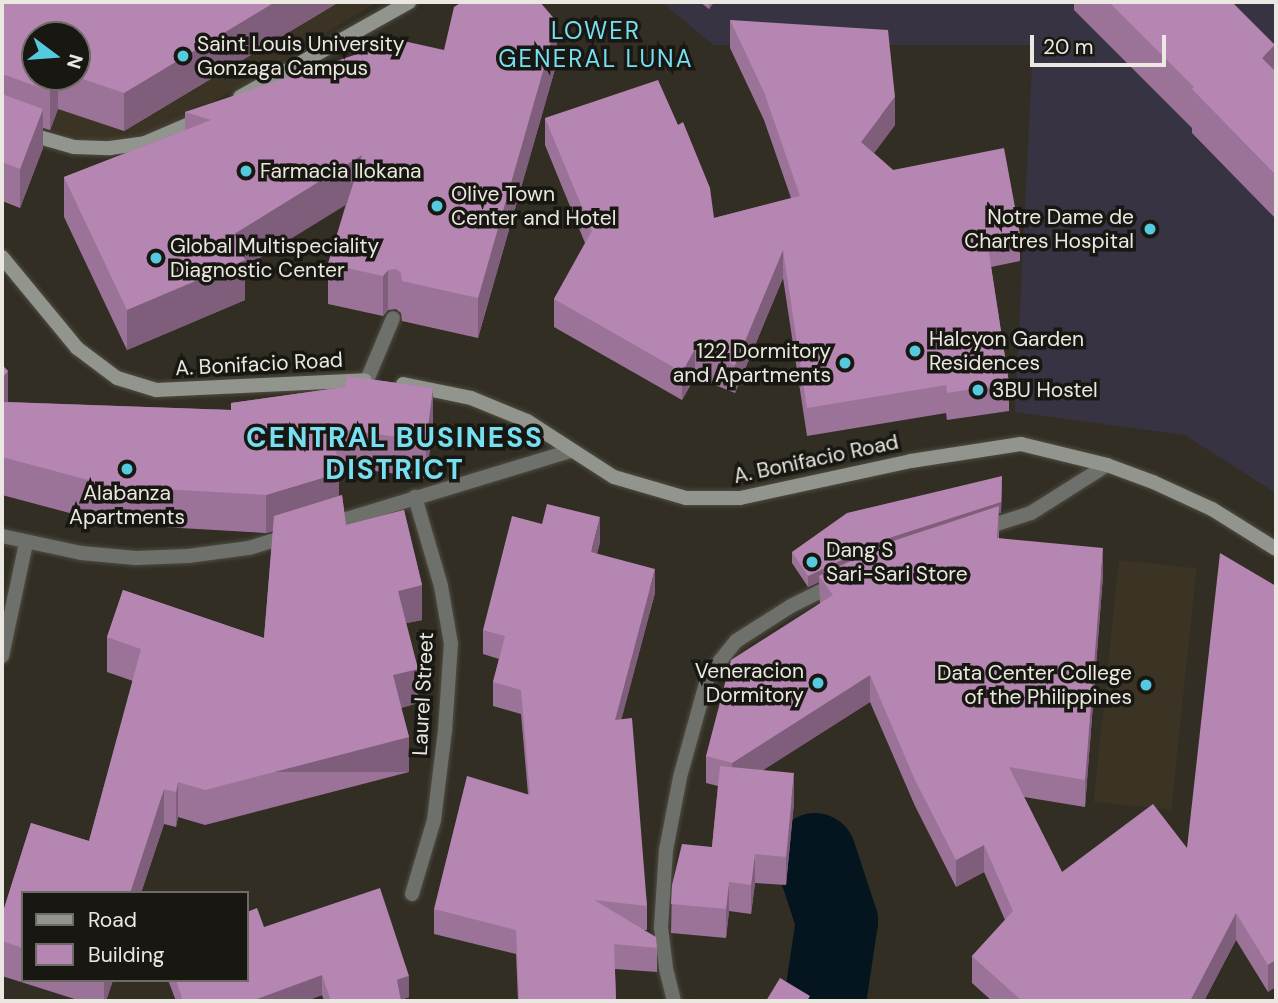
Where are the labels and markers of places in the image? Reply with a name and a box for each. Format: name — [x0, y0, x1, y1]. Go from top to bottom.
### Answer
place label: Saint Louis University Gonzaga Campus — [197, 31, 404, 81]
marker: Saint Louis University Gonzaga Campus — [175, 48, 191, 64]
place label: Farmacia Ilokana — [260, 158, 421, 184]
marker: Farmacia Ilokana — [238, 163, 254, 179]
place label: Olive Town Center and Hotel — [451, 181, 616, 231]
marker: Olive Town Center and Hotel — [429, 198, 445, 214]
place label: Notre Dame de Chartres Hospital — [964, 204, 1134, 254]
marker: Notre Dame de Chartres Hospital — [1140, 219, 1160, 239]
place label: Global Multispeciality Diagnostic Center — [170, 233, 379, 283]
marker: Global Multispeciality Diagnostic Center — [148, 250, 164, 266]
place label: Halcyon Garden Residences — [929, 326, 1084, 376]
place label: 122 Dormitory and Apartments — [673, 338, 831, 388]
marker: Halcyon Garden Residences — [907, 343, 923, 359]
marker: 122 Dormitory and Apartments — [837, 355, 853, 371]
place label: 3BU Hostel — [992, 377, 1098, 403]
marker: 3BU Hostel — [970, 382, 986, 398]
marker: Alabanza Apartments — [119, 461, 135, 477]
place label: Alabanza Apartments — [69, 480, 185, 530]
place label: Dang S Sari-Sari Store — [826, 537, 968, 587]
marker: Dang S Sari-Sari Store — [804, 554, 820, 570]
place label: Veneracion Dormitory — [695, 658, 804, 708]
place label: Data Center College of the Philippines — [937, 660, 1132, 710]
marker: Veneracion Dormitory — [810, 675, 826, 691]
marker: Data Center College of the Philippines — [1138, 677, 1154, 693]

